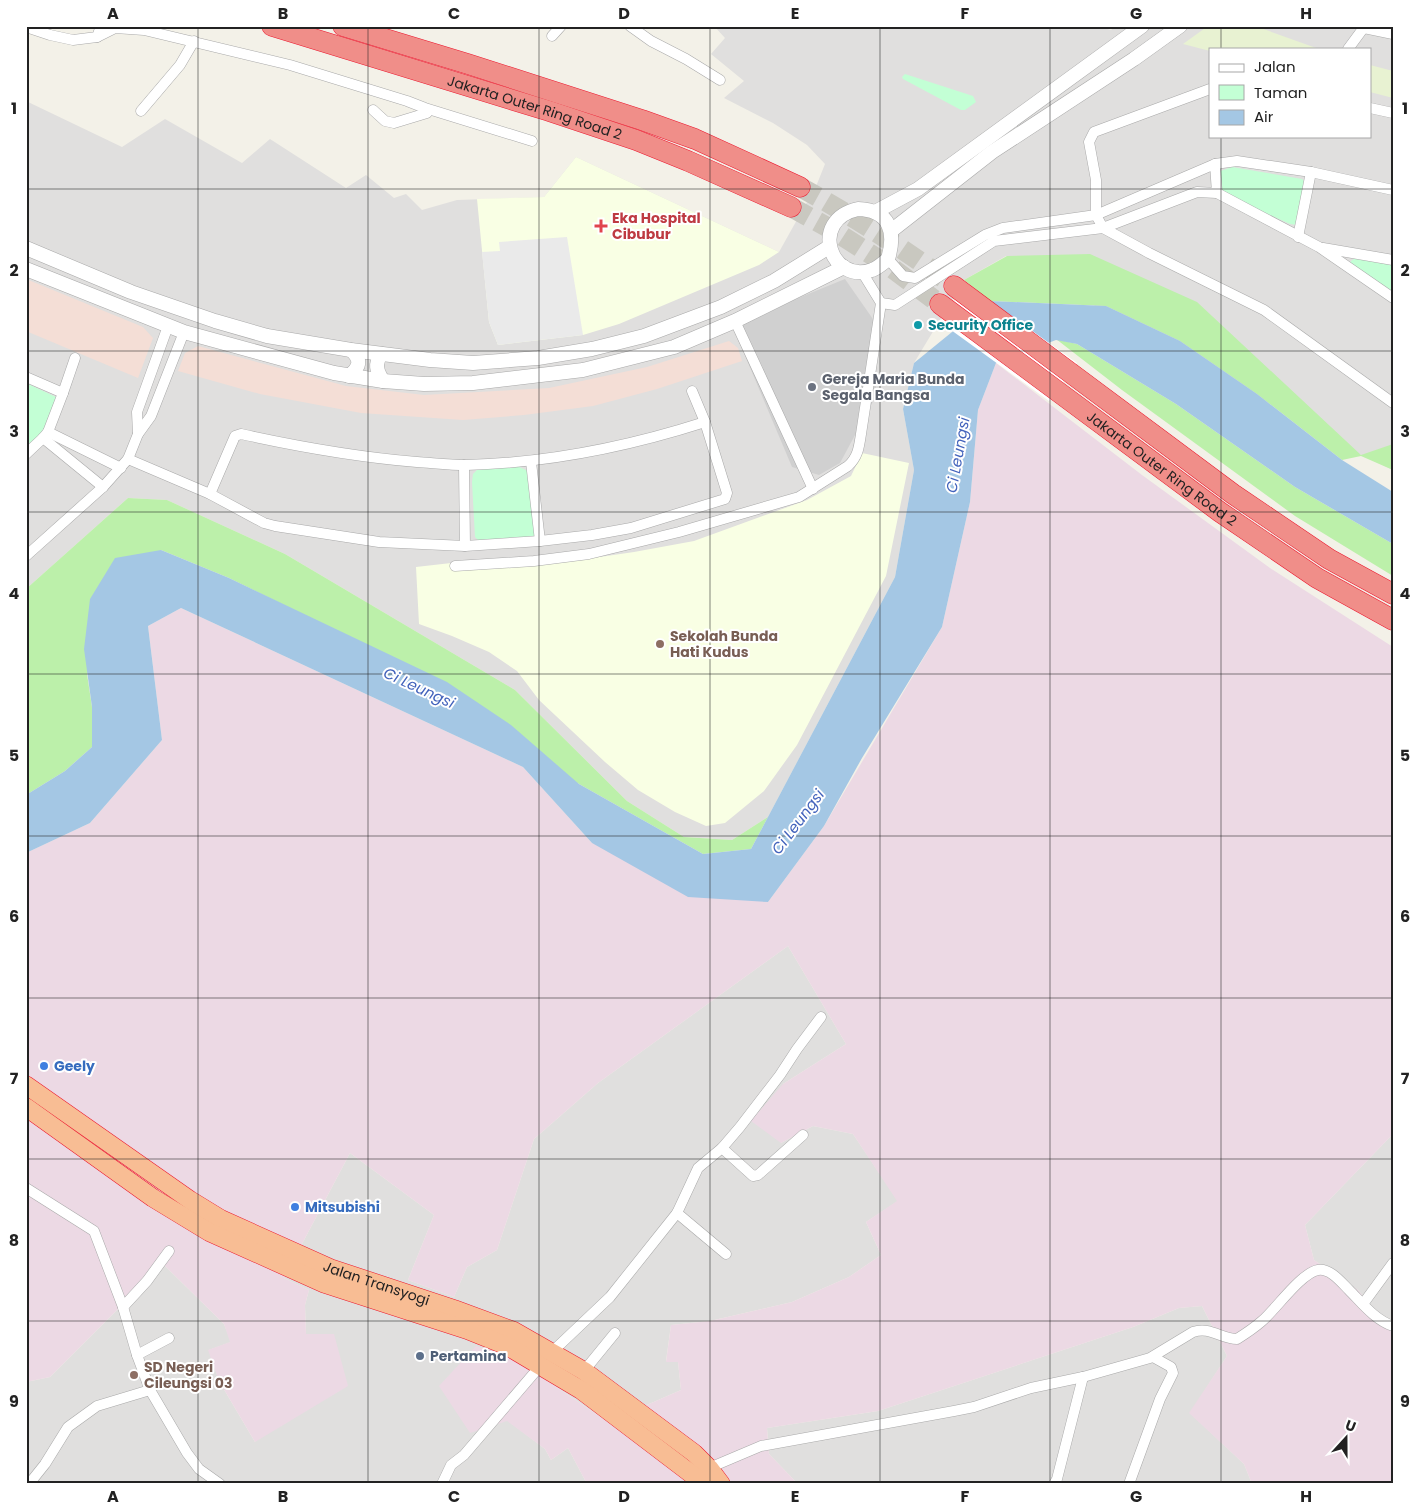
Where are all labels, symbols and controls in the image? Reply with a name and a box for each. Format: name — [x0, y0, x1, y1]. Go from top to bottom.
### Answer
text: A — [107, 2, 119, 25]
text: B — [278, 2, 288, 25]
text: C — [448, 2, 460, 25]
text: D — [618, 2, 630, 25]
text: E — [791, 2, 799, 25]
text: F — [961, 2, 970, 25]
text: G — [1130, 2, 1142, 25]
text: H — [1300, 2, 1312, 25]
legend — [1209, 48, 1372, 138]
text: Jalan — [1254, 56, 1296, 77]
street label: Jakarta Outer Ring Road 2 — [445, 70, 625, 145]
text: Taman — [1254, 82, 1307, 103]
text: 1 — [11, 97, 17, 120]
text: 1 — [1402, 97, 1408, 120]
text: Air — [1254, 106, 1274, 127]
place label: Eka Hospital Cibubur — [612, 208, 701, 244]
marker: Eka Hospital Cibubur — [594, 219, 608, 233]
text: 2 — [9, 259, 19, 282]
text: 2 — [1400, 259, 1410, 282]
place label: Security Office — [928, 315, 1033, 335]
marker: Security Office — [912, 319, 924, 331]
place label: Gereja Maria Bunda Segala Bangsa — [822, 369, 965, 405]
marker: Gereja Maria Bunda Segala Bangsa — [806, 381, 818, 393]
street label: Jakarta Outer Ring Road 2 — [1082, 406, 1241, 531]
water label: Ci Leungsi — [941, 415, 975, 494]
text: 3 — [9, 420, 19, 443]
text: 3 — [1400, 420, 1410, 443]
text: 4 — [9, 582, 20, 605]
text: 4 — [1400, 582, 1411, 605]
place label: Sekolah Bunda Hati Kudus — [670, 626, 778, 662]
marker: Sekolah Bunda Hati Kudus — [654, 638, 666, 650]
water label: Ci Leungsi — [380, 662, 459, 713]
text: 5 — [9, 744, 19, 767]
text: 5 — [1400, 744, 1410, 767]
water label: Ci Leungsi — [766, 785, 829, 859]
text: 6 — [9, 905, 19, 928]
text: 6 — [1400, 905, 1410, 928]
place label: Geely — [54, 1056, 95, 1076]
marker: Geely — [38, 1060, 50, 1072]
text: 7 — [10, 1067, 19, 1090]
text: 7 — [1401, 1067, 1410, 1090]
place label: Mitsubishi — [305, 1197, 380, 1217]
marker: Mitsubishi — [289, 1201, 301, 1213]
text: 8 — [9, 1229, 19, 1252]
text: 8 — [1400, 1229, 1410, 1252]
street label: Jalan Transyogi — [320, 1256, 432, 1310]
place label: Pertamina — [430, 1346, 506, 1366]
marker: Pertamina — [414, 1350, 426, 1362]
place label: SD Negeri Cileungsi 03 — [144, 1357, 232, 1393]
marker: SD Negeri Cileungsi 03 — [128, 1369, 140, 1381]
text: 9 — [9, 1390, 19, 1413]
text: 9 — [1400, 1390, 1410, 1413]
north arrow — [1322, 1412, 1372, 1462]
text: U — [1342, 1415, 1359, 1437]
text: A — [107, 1485, 119, 1508]
text: B — [278, 1485, 288, 1508]
text: C — [448, 1485, 460, 1508]
text: D — [618, 1485, 630, 1508]
text: E — [791, 1485, 799, 1508]
text: F — [961, 1485, 970, 1508]
text: G — [1130, 1485, 1142, 1508]
text: H — [1300, 1485, 1312, 1508]

